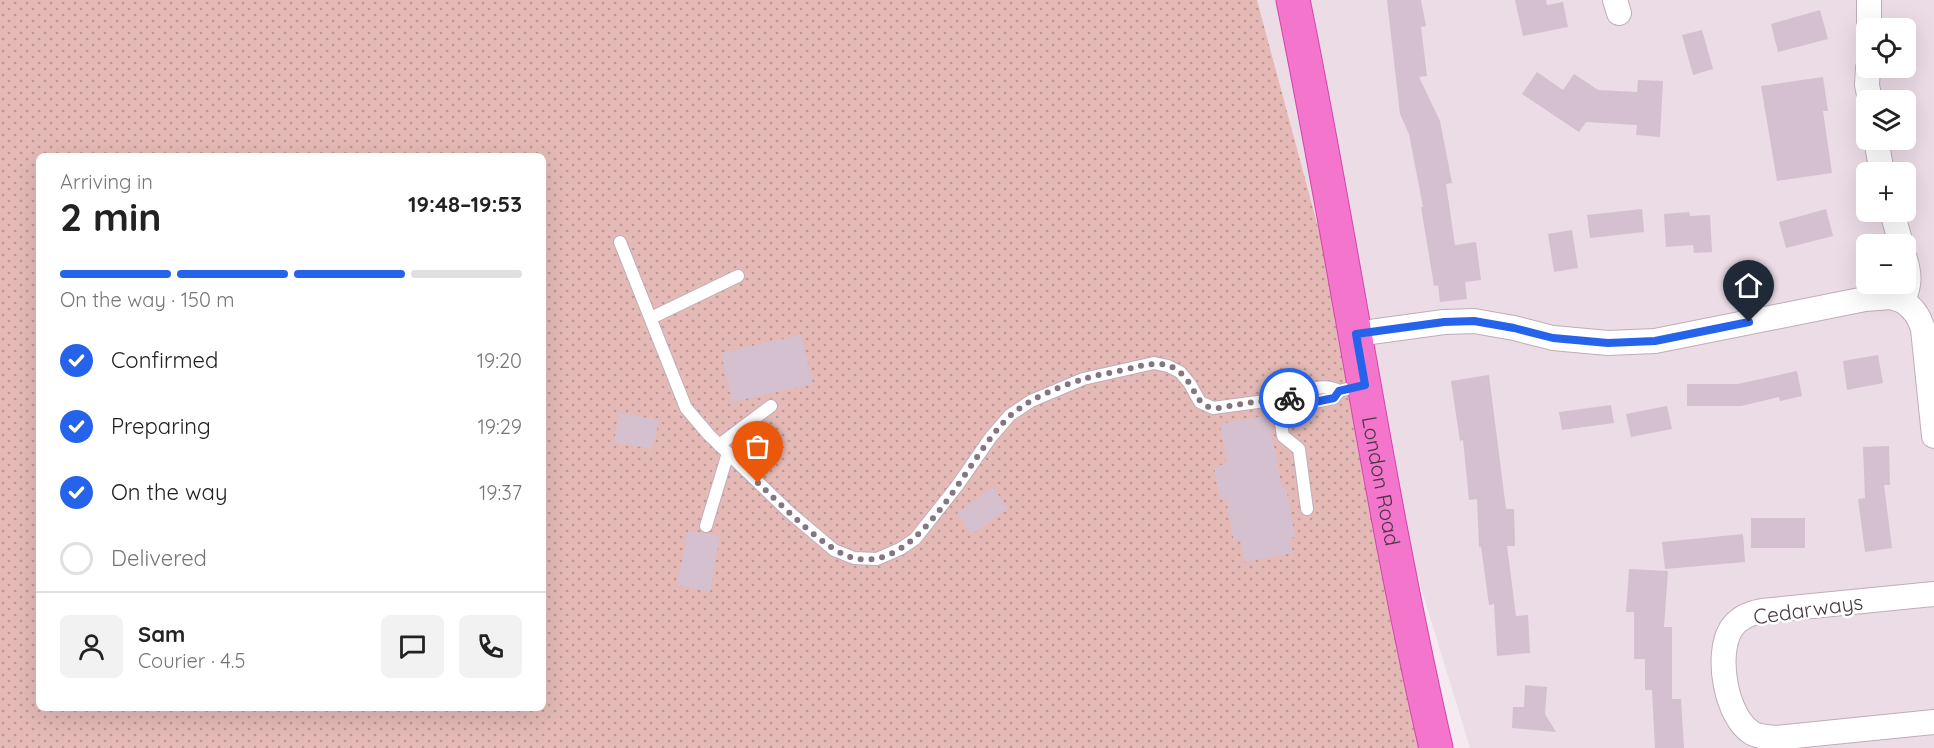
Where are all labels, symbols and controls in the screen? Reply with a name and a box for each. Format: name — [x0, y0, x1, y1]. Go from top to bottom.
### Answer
map controls — [1856, 18, 1916, 294]
button: locate — [1856, 18, 1916, 78]
button: layers — [1856, 90, 1916, 150]
button: + — [1856, 162, 1916, 222]
text: Arriving in — [60, 169, 153, 194]
text: 19:48–19:53 — [408, 190, 522, 218]
text: 2 min — [60, 192, 162, 241]
button: − — [1856, 234, 1916, 294]
pin — [1723, 260, 1774, 322]
icon: home — [1732, 269, 1765, 302]
text: On the way · 150 m — [60, 287, 235, 312]
icon: check — [60, 344, 93, 377]
text: Confirmed — [111, 346, 218, 374]
text: 19:20 — [477, 348, 522, 373]
courier — [1259, 368, 1319, 428]
icon: bike — [1273, 382, 1306, 415]
icon: check — [60, 410, 93, 443]
text: Preparing — [111, 412, 211, 440]
text: 19:29 — [477, 414, 522, 439]
street label: London Road — [1357, 414, 1406, 548]
pin — [732, 421, 783, 483]
icon: bag — [741, 430, 774, 463]
icon: check — [60, 476, 93, 509]
text: On the way — [111, 478, 227, 506]
text: 19:37 — [479, 480, 522, 505]
text: Delivered — [111, 544, 207, 572]
street label: Cedarways — [1752, 588, 1864, 630]
button: person — [60, 615, 123, 678]
button: chat — [381, 615, 444, 678]
button: phone — [459, 615, 522, 678]
text: Sam — [138, 620, 185, 648]
text: Courier · 4.5 — [138, 648, 245, 673]

